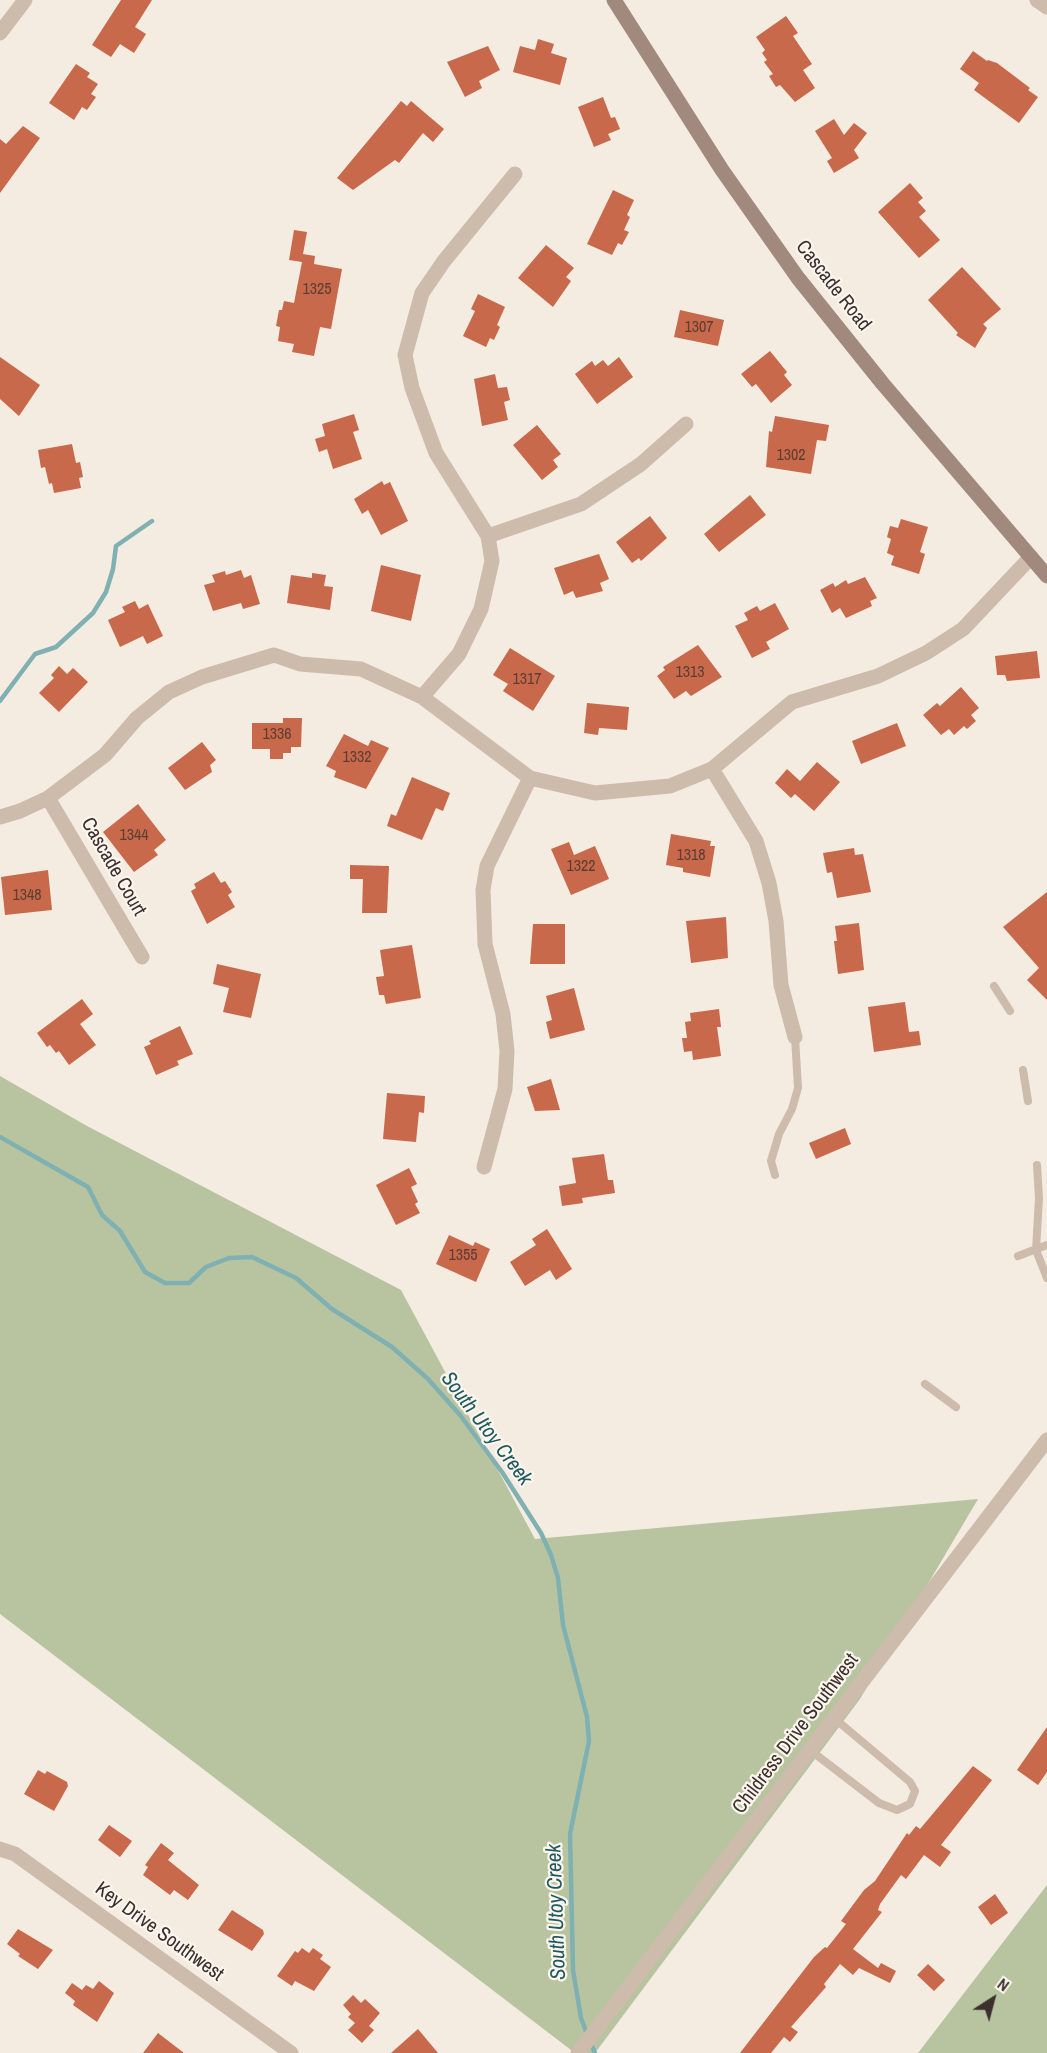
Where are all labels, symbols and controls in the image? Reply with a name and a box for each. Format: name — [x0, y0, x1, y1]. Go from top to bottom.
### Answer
street label: Cascade Road — [790, 236, 876, 336]
house number: 1325 — [302, 280, 332, 300]
house number: 1307 — [684, 318, 714, 338]
house number: 1302 — [776, 446, 806, 466]
house number: 1313 — [675, 663, 705, 683]
house number: 1317 — [512, 670, 542, 690]
house number: 1336 — [262, 725, 292, 745]
house number: 1332 — [342, 748, 372, 768]
street label: Cascade Court — [75, 814, 151, 920]
house number: 1344 — [119, 826, 149, 846]
house number: 1318 — [676, 846, 706, 866]
house number: 1322 — [566, 857, 596, 877]
house number: 1348 — [12, 886, 42, 906]
house number: 1355 — [448, 1246, 478, 1266]
water label: South Utoy Creek — [435, 1367, 537, 1491]
street label: Childress Drive Southwest — [728, 1649, 864, 1819]
water label: South Utoy Creek — [542, 1844, 572, 1980]
street label: Key Drive Southwest — [90, 1877, 228, 1987]
north arrow — [963, 1969, 1023, 2029]
text: N — [993, 1973, 1014, 1996]

